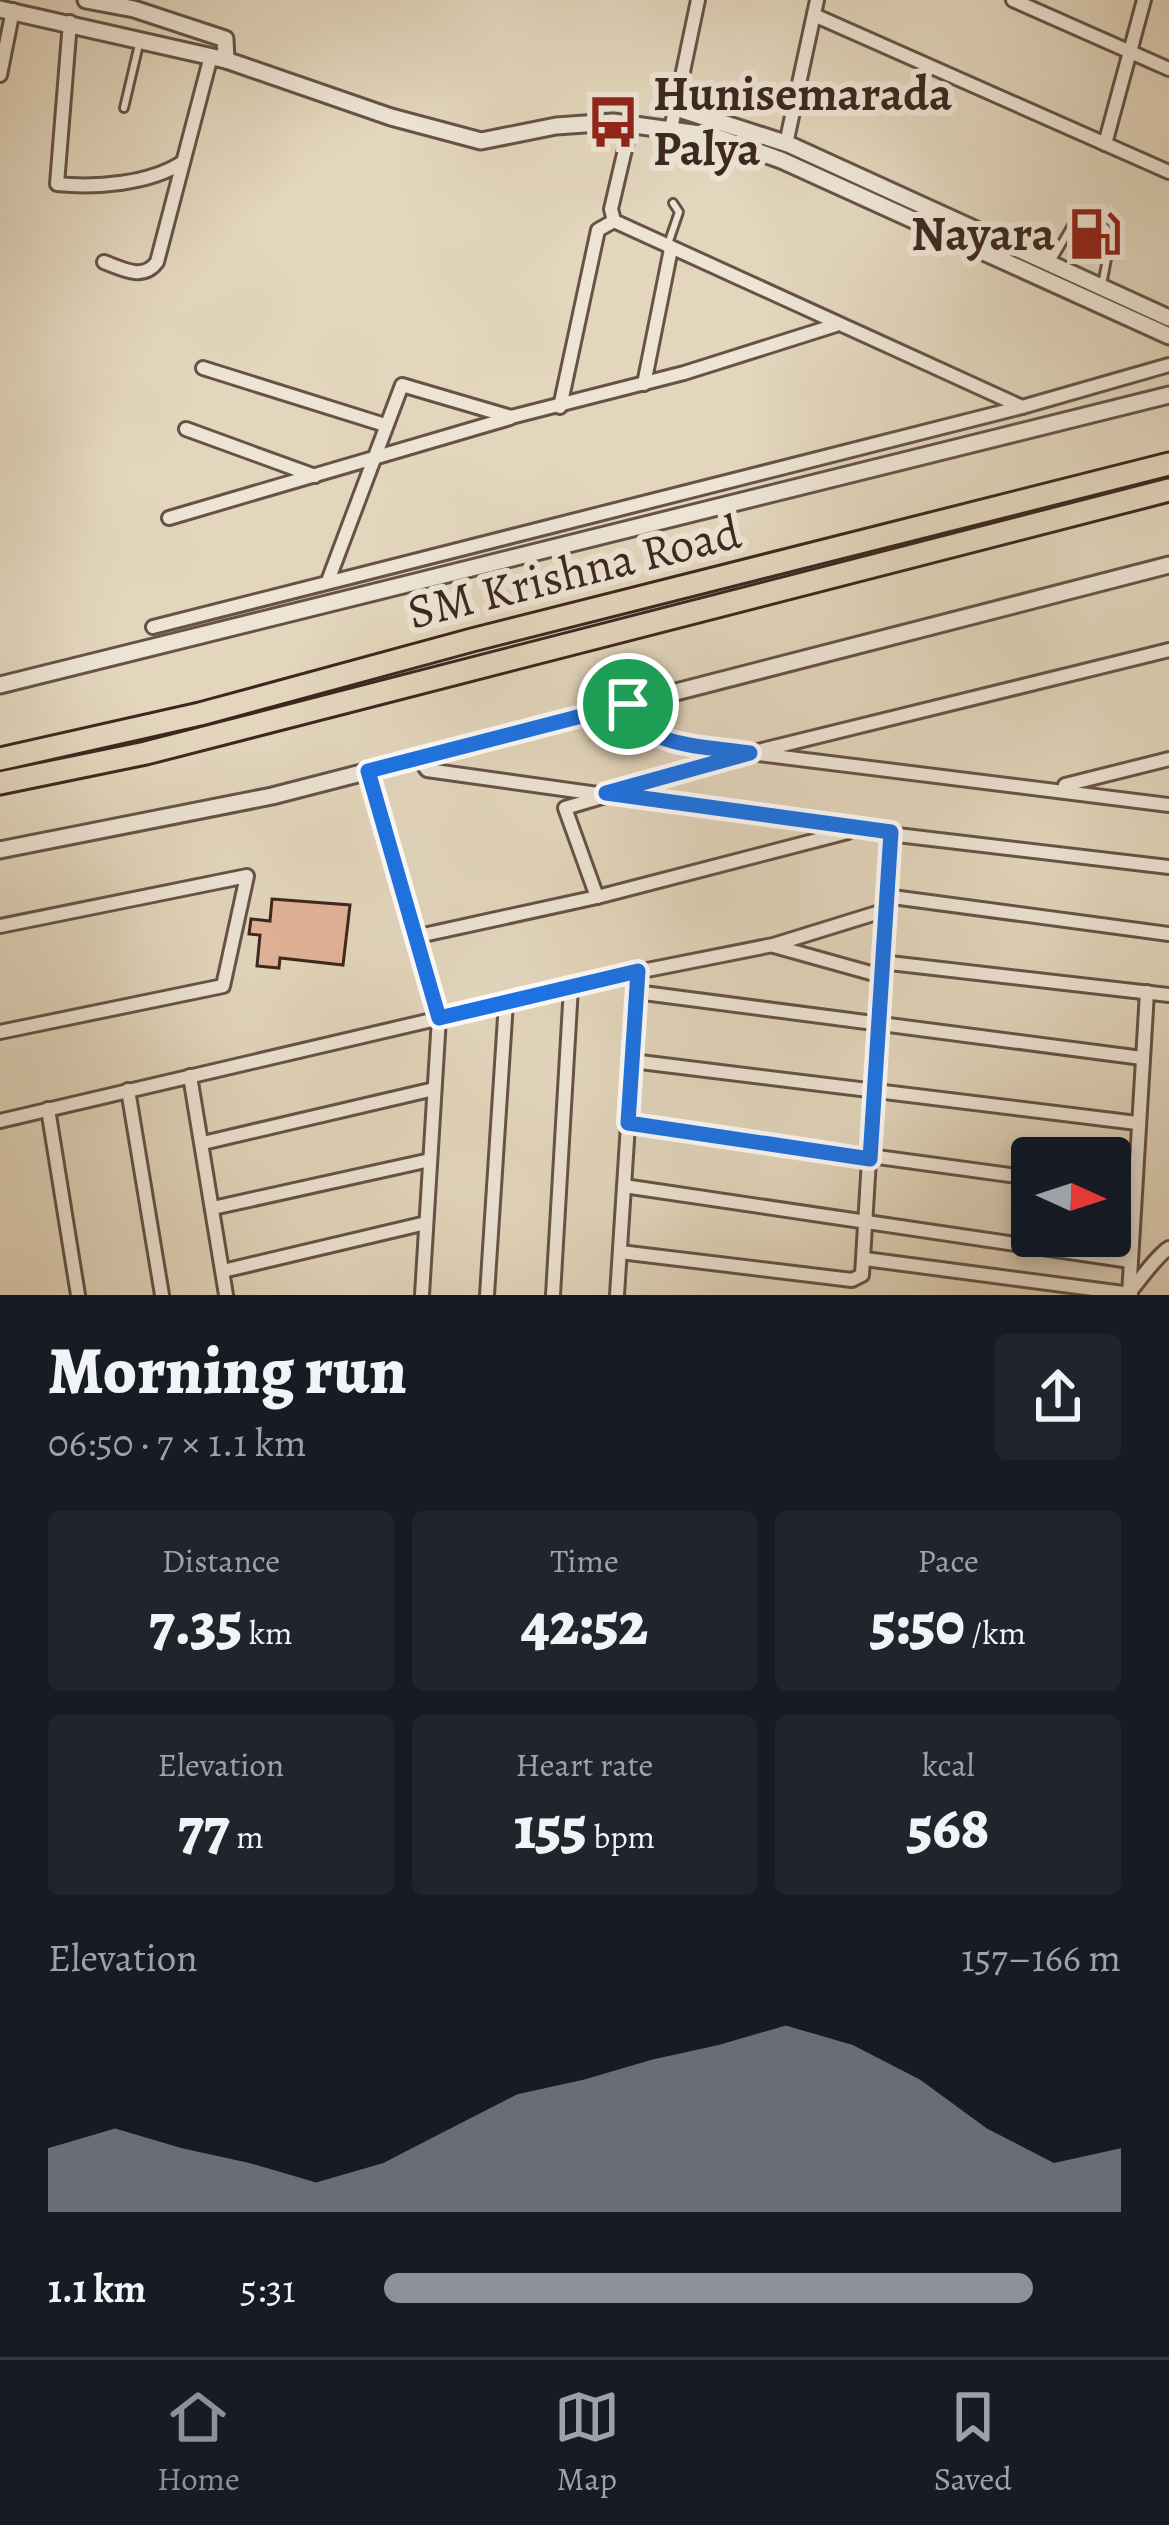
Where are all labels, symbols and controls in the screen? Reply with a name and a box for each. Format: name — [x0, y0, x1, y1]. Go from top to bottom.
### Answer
place label: Hunisemarada Palya — [653, 61, 952, 182]
bus stop icon: Hunisemarada Palya — [584, 93, 642, 151]
place label: Nayara — [911, 201, 1055, 267]
fuel station icon: Nayara — [1066, 205, 1124, 263]
street label: SM Krishna Road — [401, 499, 747, 645]
pin — [577, 653, 679, 755]
icon: arrive — [595, 671, 661, 737]
north arrow — [1011, 1137, 1131, 1257]
map controls — [1011, 1137, 1131, 1257]
text: Morning run — [48, 1326, 407, 1416]
button: share — [995, 1334, 1121, 1460]
text: 06:50 · 7 × 1.1 km — [48, 1416, 307, 1469]
text: Distance — [162, 1538, 280, 1583]
text: Time — [550, 1538, 619, 1583]
text: Pace — [918, 1538, 979, 1583]
text: 7.35 — [149, 1583, 242, 1665]
text: 42:52 — [521, 1583, 648, 1665]
text: 5:50 — [870, 1583, 965, 1665]
text: km — [242, 1610, 293, 1655]
text: /km — [965, 1610, 1026, 1655]
text: Elevation — [158, 1742, 284, 1787]
text: Heart rate — [516, 1742, 653, 1787]
text: kcal — [922, 1742, 975, 1787]
text: 77 — [178, 1787, 230, 1869]
text: 155 — [514, 1787, 587, 1869]
text: 568 — [907, 1787, 989, 1869]
text: m — [230, 1814, 264, 1859]
text: bpm — [587, 1814, 655, 1859]
text: Elevation — [48, 1931, 198, 1984]
text: 157–166 m — [961, 1931, 1121, 1984]
text: 1.1 km — [48, 2262, 146, 2315]
text: 5:31 — [240, 2262, 296, 2315]
tab: Home — [157, 2384, 240, 2501]
tab: Map — [554, 2384, 620, 2501]
tab: Saved — [934, 2384, 1012, 2501]

